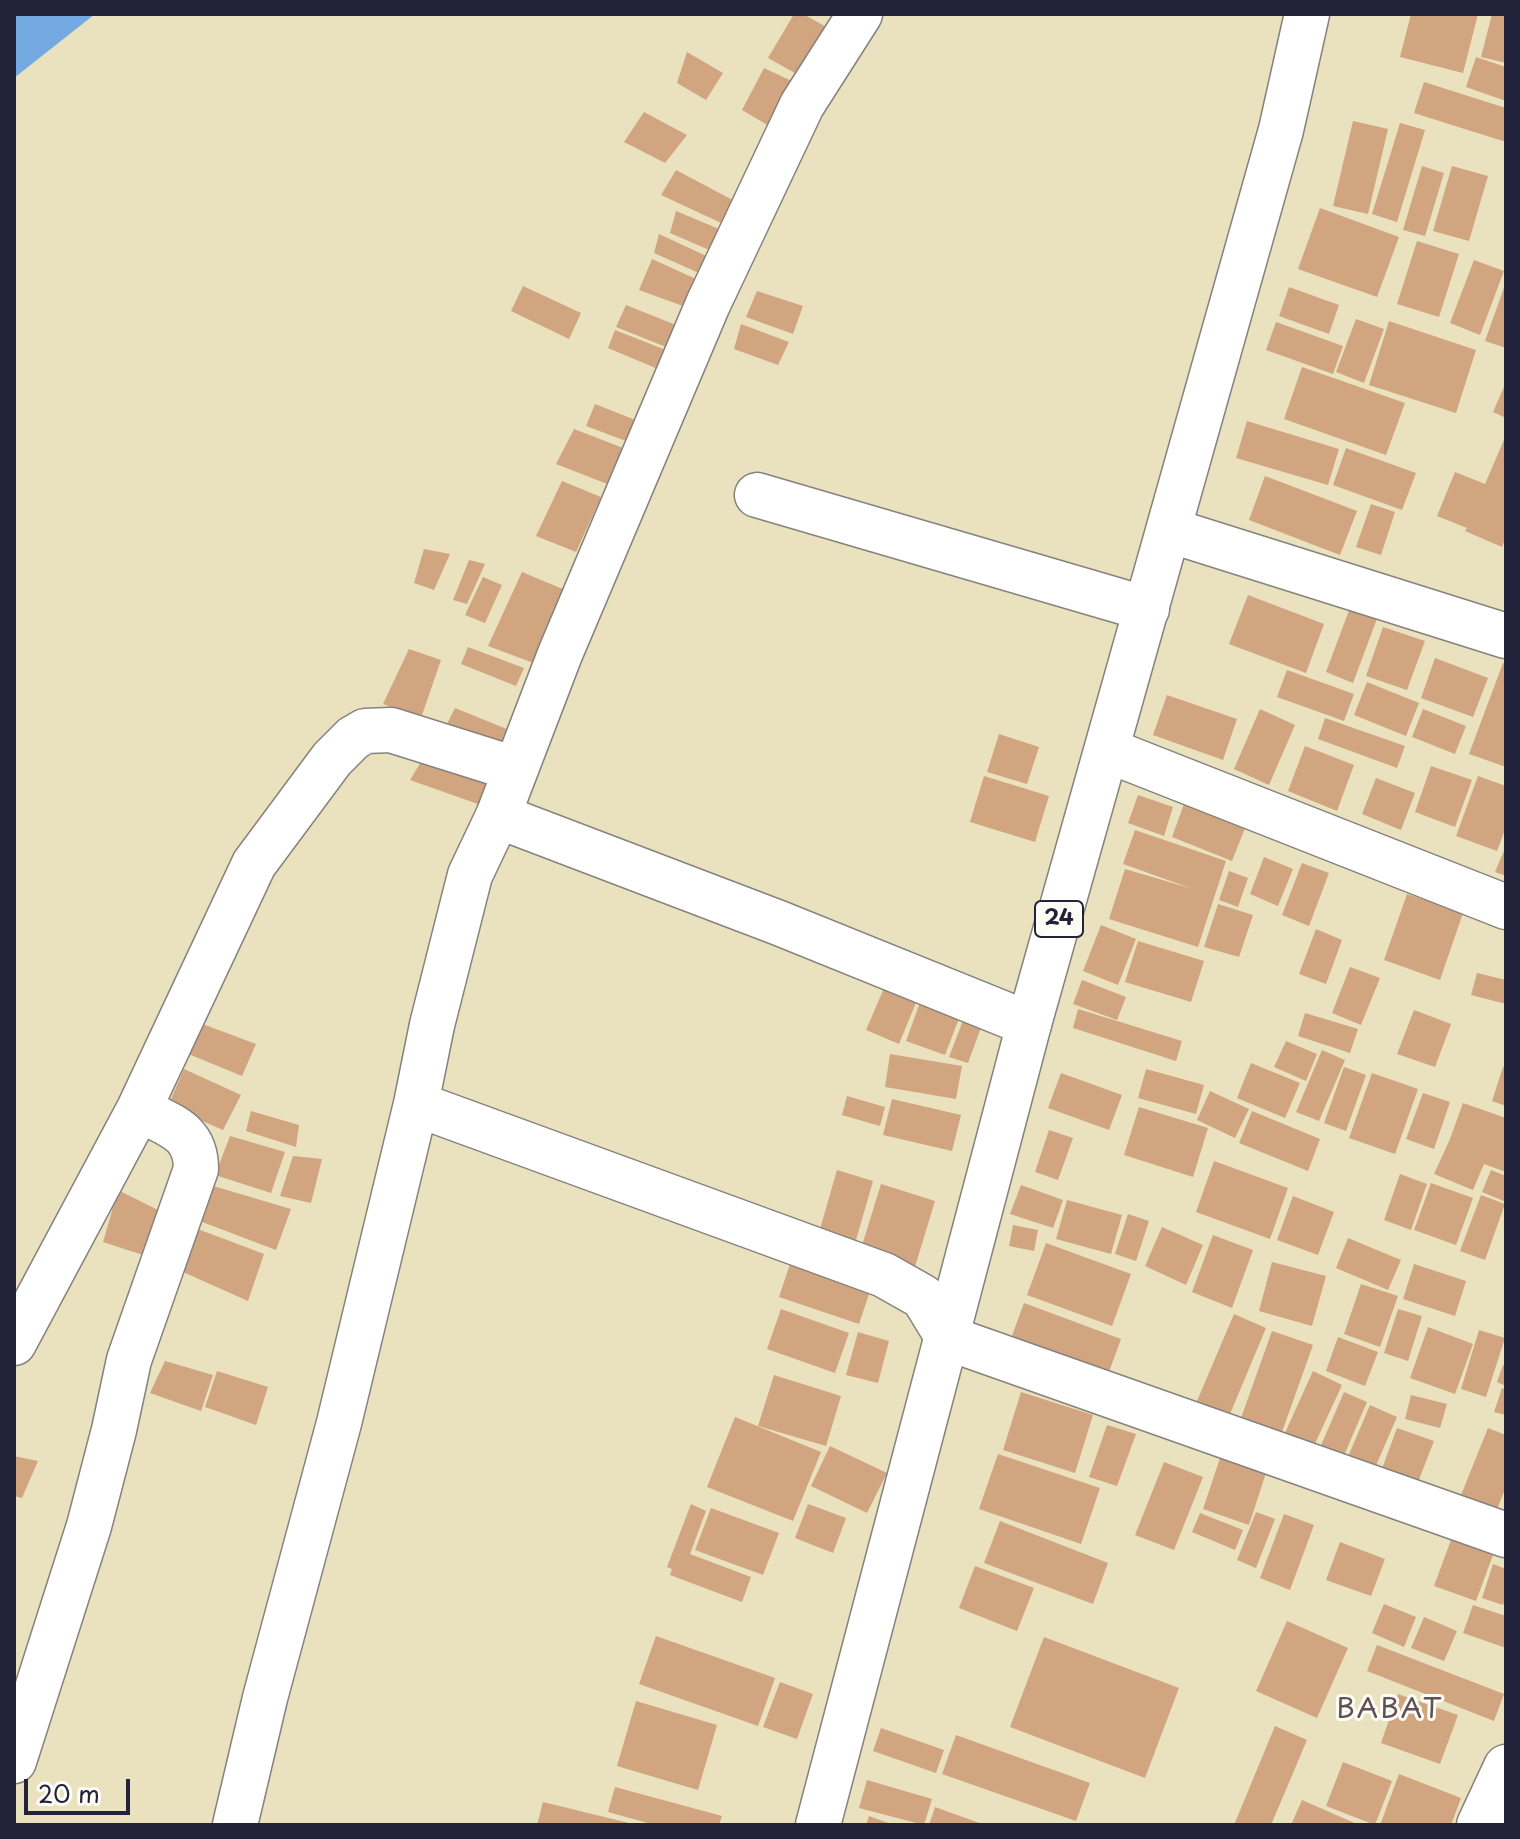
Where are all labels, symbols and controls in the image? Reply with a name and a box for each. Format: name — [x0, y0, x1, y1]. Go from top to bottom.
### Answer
road number: 24 — [1035, 901, 1083, 937]
district label: BABAT — [1337, 1693, 1443, 1727]
scale bar — [28, 1763, 134, 1813]
text: 20 m — [38, 1775, 100, 1811]

